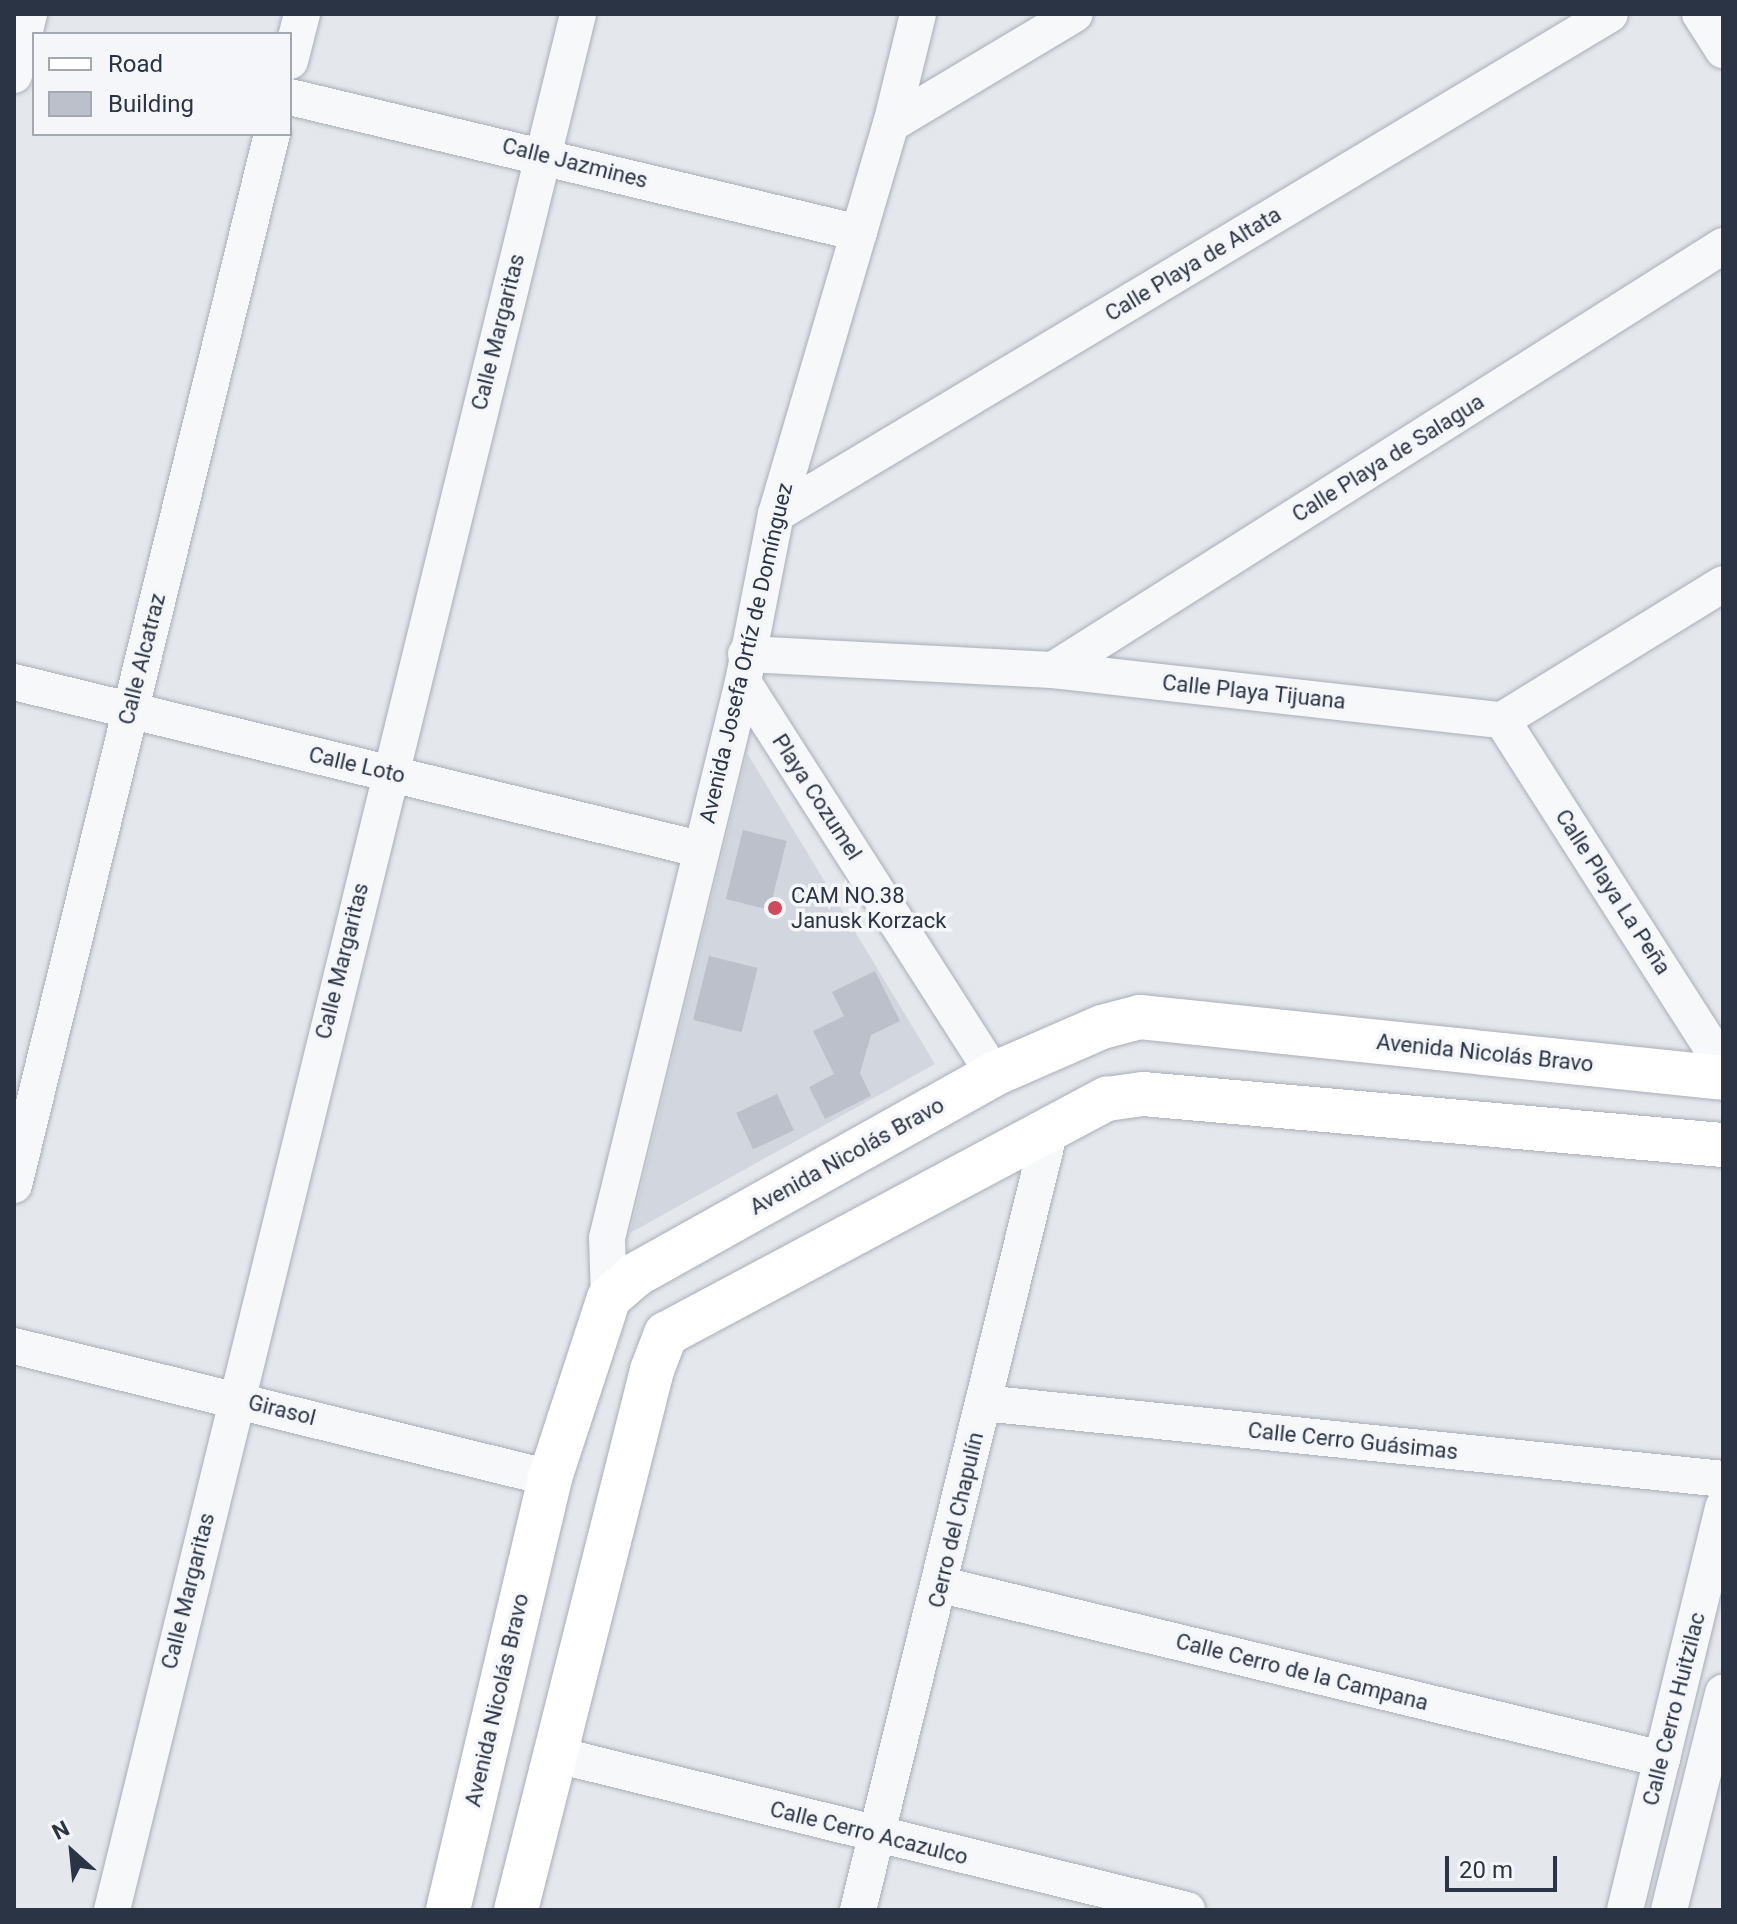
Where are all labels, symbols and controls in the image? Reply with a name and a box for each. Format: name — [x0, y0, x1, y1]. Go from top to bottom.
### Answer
legend — [32, 32, 292, 136]
text: Road — [108, 50, 163, 78]
text: Building — [108, 90, 194, 118]
street label: Calle Jazmines — [500, 132, 650, 194]
street label: Calle Playa de Altata — [1100, 201, 1286, 327]
street label: Calle Margaritas — [466, 251, 530, 413]
street label: Calle Playa de Salagua — [1287, 388, 1489, 528]
street label: Avenida Josefa Ortíz de Domínguez — [694, 480, 798, 826]
street label: Calle Alcatraz — [113, 591, 171, 727]
street label: Calle Playa Tijuana — [1161, 669, 1347, 715]
street label: Playa Cozumel — [767, 729, 867, 865]
street label: Calle Loto — [306, 741, 408, 789]
street label: Calle Playa La Peña — [1550, 804, 1676, 980]
street label: Calle Margaritas — [310, 880, 374, 1042]
place label: CAM NO.38 Janusk Korzack — [791, 882, 946, 934]
marker: CAM NO.38 Janusk Korzack — [766, 899, 784, 917]
street label: Avenida Nicolás Bravo — [1375, 1028, 1595, 1078]
street label: Avenida Nicolás Bravo — [745, 1092, 949, 1220]
street label: Girasol — [246, 1389, 318, 1431]
street label: Calle Cerro Guásimas — [1247, 1417, 1459, 1465]
street label: Cerro del Chapulín — [923, 1430, 989, 1610]
street label: Calle Margaritas — [156, 1510, 220, 1672]
street label: Avenida Nicolás Bravo — [460, 1591, 534, 1809]
street label: Calle Cerro Huitzilac — [1637, 1610, 1711, 1808]
street label: Calle Cerro de la Campana — [1173, 1628, 1431, 1716]
street label: Calle Cerro Acazulco — [767, 1796, 971, 1870]
north arrow — [32, 1812, 112, 1892]
text: N — [48, 1816, 73, 1845]
scale bar — [1449, 1840, 1561, 1890]
text: 20 m — [1459, 1856, 1513, 1884]

